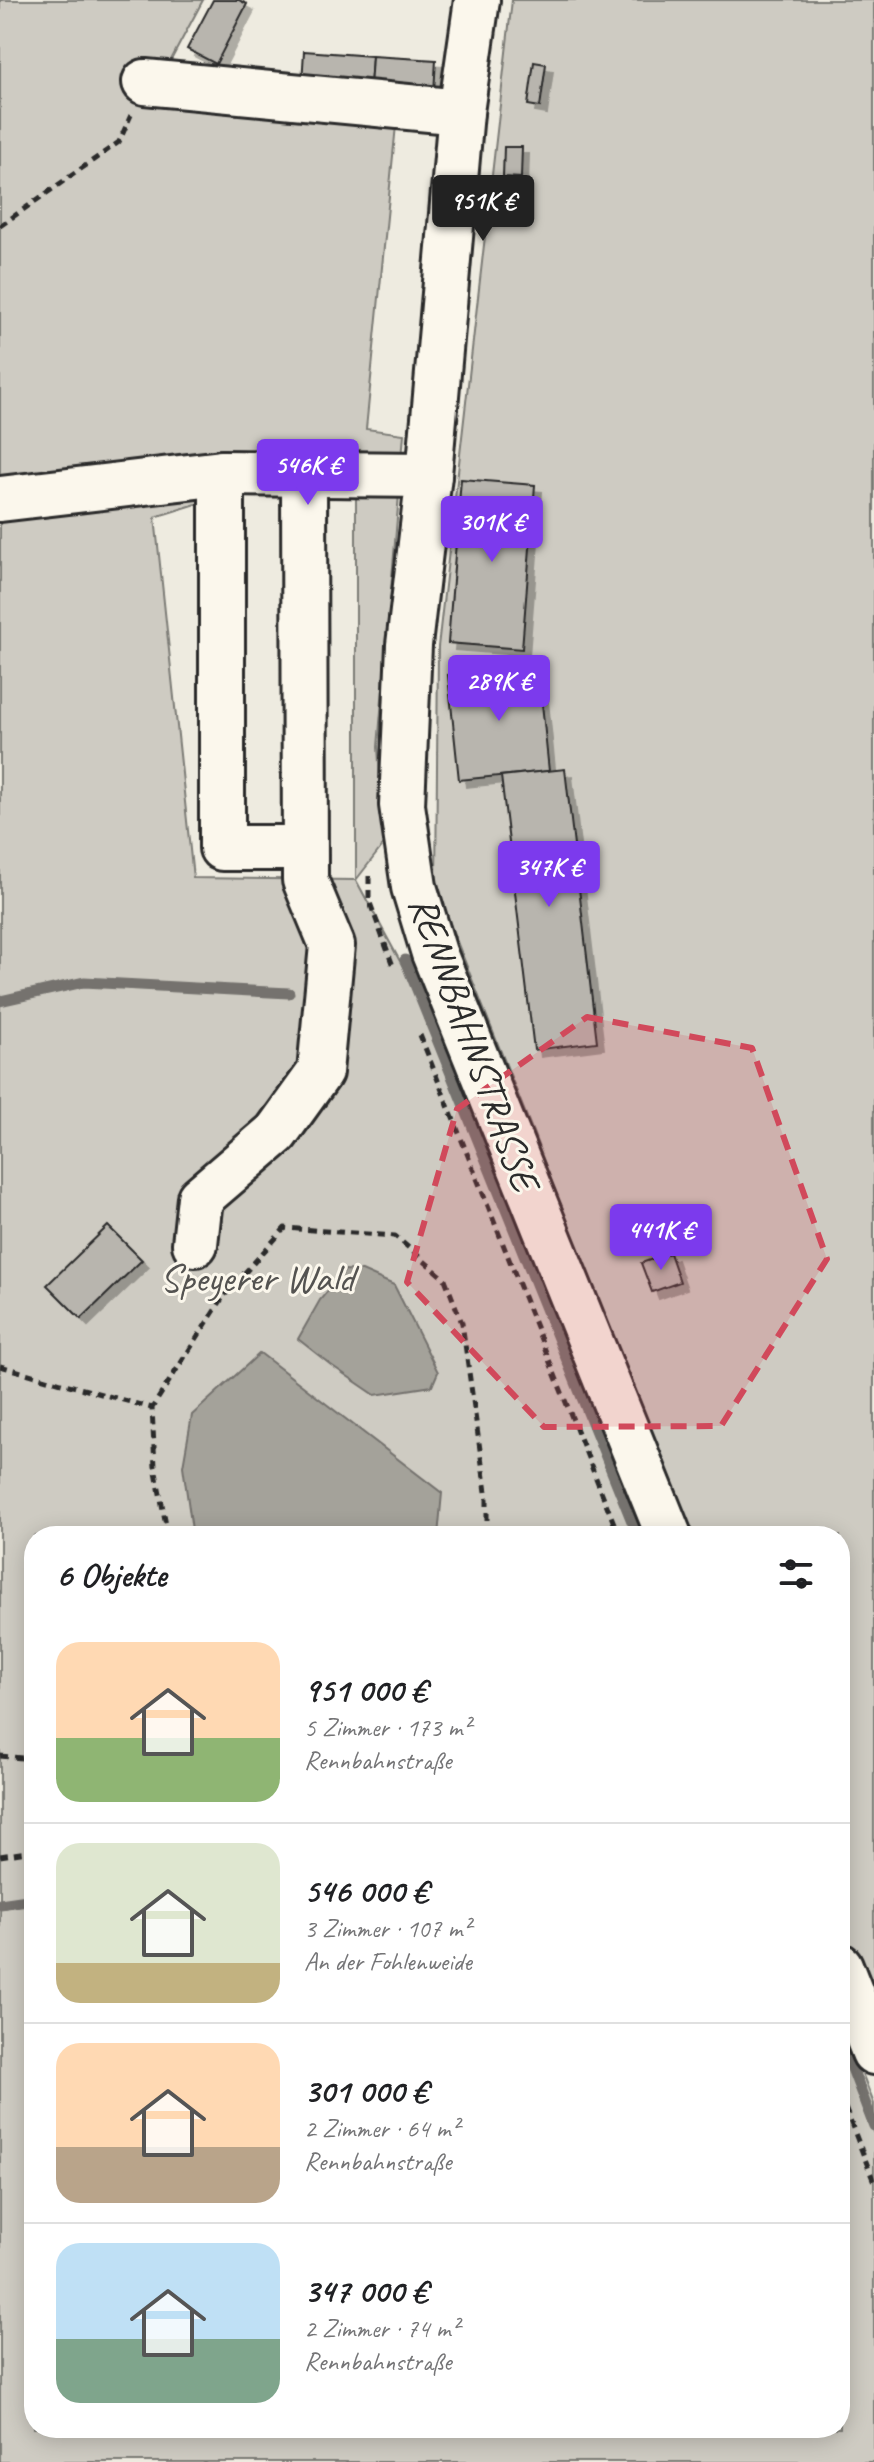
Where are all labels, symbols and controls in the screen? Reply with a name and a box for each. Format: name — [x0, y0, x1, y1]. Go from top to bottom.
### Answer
pin: 951K € — [418, 175, 548, 243]
text: 951K € — [450, 184, 516, 217]
pin: 546K € — [243, 439, 373, 507]
text: 546K € — [275, 448, 341, 481]
pin: 301K € — [427, 496, 557, 564]
text: 301K € — [459, 505, 525, 538]
pin: 289K € — [434, 655, 564, 723]
text: 289K € — [466, 664, 532, 697]
pin: 347K € — [484, 841, 614, 909]
text: 347K € — [516, 850, 582, 883]
street label: RENNBAHNSTRASSE — [398, 889, 552, 1202]
pin: 441K € — [596, 1204, 726, 1272]
text: 441K € — [628, 1213, 694, 1246]
park label: Speyerer Wald — [160, 1253, 359, 1303]
icon: filters — [774, 1552, 818, 1596]
text: 6 Objekte — [56, 1553, 166, 1596]
text: 951 000 € — [304, 1668, 427, 1711]
icon: home — [120, 1674, 216, 1770]
text: 5 Zimmer · 173 m² — [304, 1711, 470, 1744]
text: Rennbahnstraße — [304, 1744, 451, 1777]
text: 546 000 € — [304, 1869, 428, 1912]
icon: home — [120, 1875, 216, 1971]
text: 3 Zimmer · 107 m² — [304, 1912, 470, 1945]
text: An der Fohlenweide — [304, 1945, 472, 1978]
text: 301 000 € — [304, 2069, 428, 2112]
icon: home — [120, 2075, 216, 2171]
text: 2 Zimmer · 64 m² — [304, 2112, 459, 2145]
text: Rennbahnstraße — [304, 2145, 451, 2178]
text: 347 000 € — [304, 2269, 427, 2312]
icon: home — [120, 2275, 216, 2371]
text: 2 Zimmer · 74 m² — [304, 2312, 459, 2345]
text: Rennbahnstraße — [304, 2345, 451, 2378]

